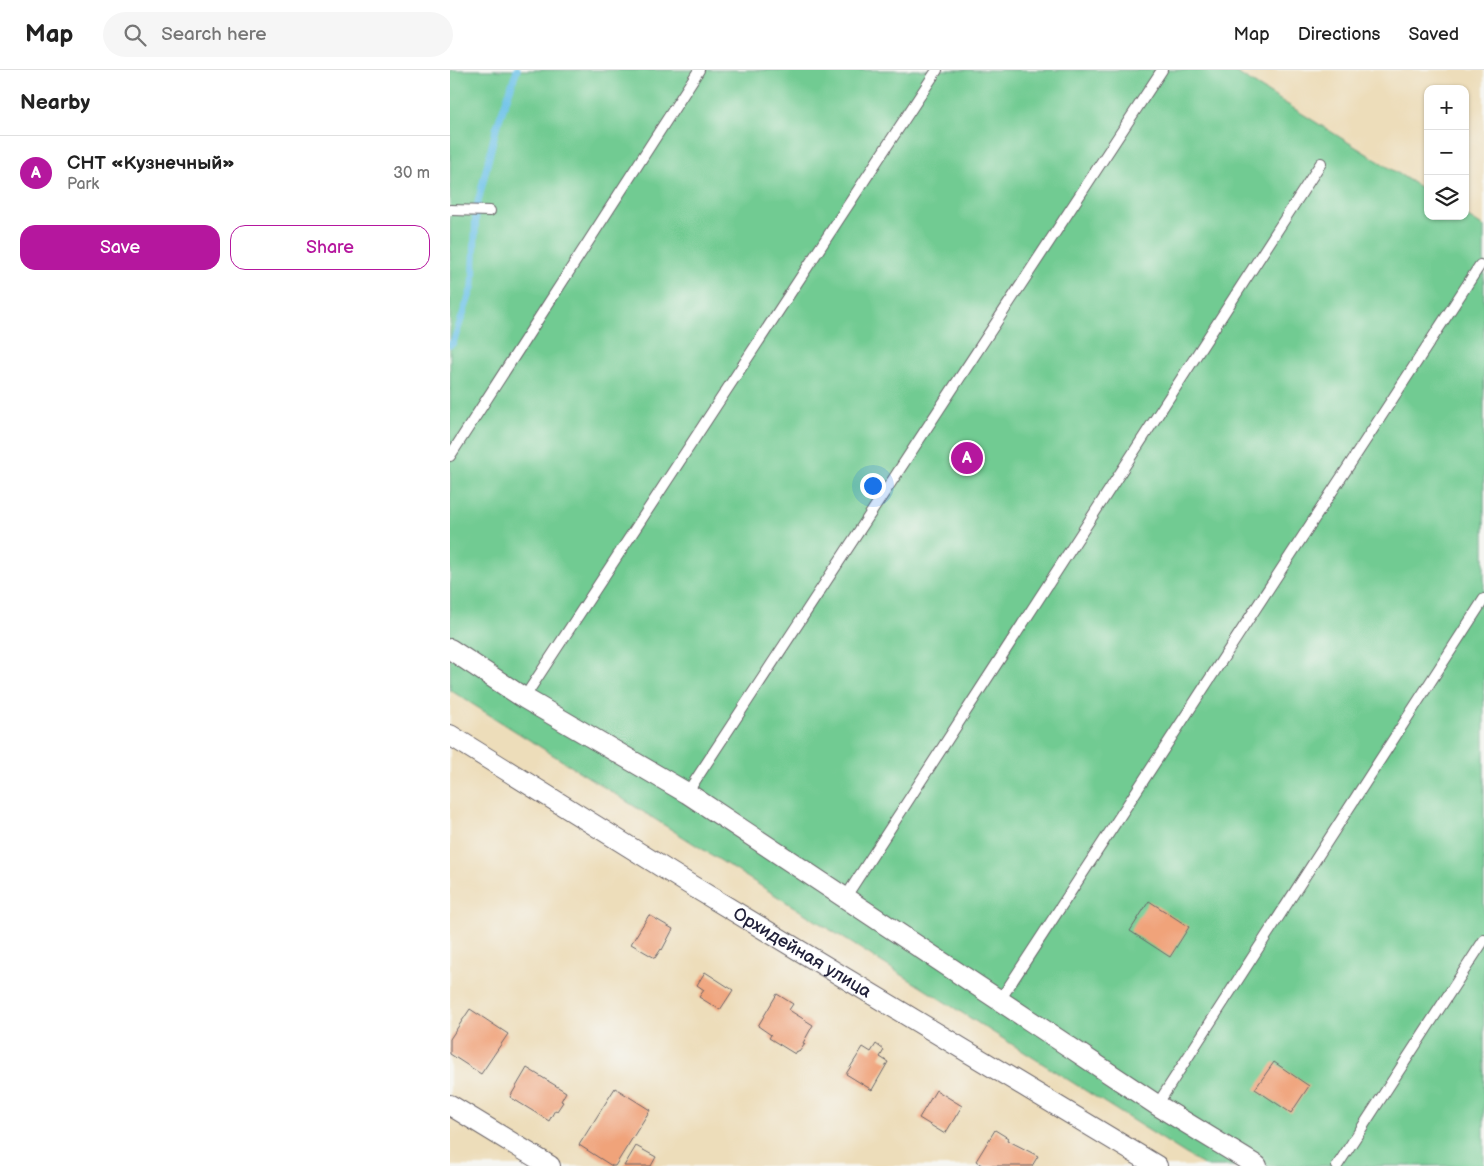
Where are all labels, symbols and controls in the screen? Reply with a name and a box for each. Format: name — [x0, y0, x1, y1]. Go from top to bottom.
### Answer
search box — [103, 12, 453, 57]
text: Map — [25, 20, 73, 49]
icon: search — [121, 21, 149, 49]
text: Search here — [161, 23, 267, 46]
text: Map — [1234, 24, 1270, 45]
text: Directions — [1298, 24, 1380, 45]
text: Saved — [1408, 24, 1459, 45]
map controls — [1424, 85, 1469, 220]
button: + — [1424, 85, 1469, 130]
text: Nearby — [20, 90, 90, 115]
button: − — [1424, 130, 1469, 175]
text: СНТ «Кузнечный» — [67, 152, 235, 175]
text: A — [31, 164, 41, 183]
text: 30 m — [393, 164, 430, 183]
text: Park — [67, 175, 99, 194]
button: layers — [1424, 175, 1469, 220]
button: Save — [20, 225, 220, 270]
button: Share — [230, 225, 430, 270]
pin: A — [951, 439, 983, 477]
your location — [860, 473, 886, 499]
street label: Орхидейная улица — [729, 903, 875, 1003]

